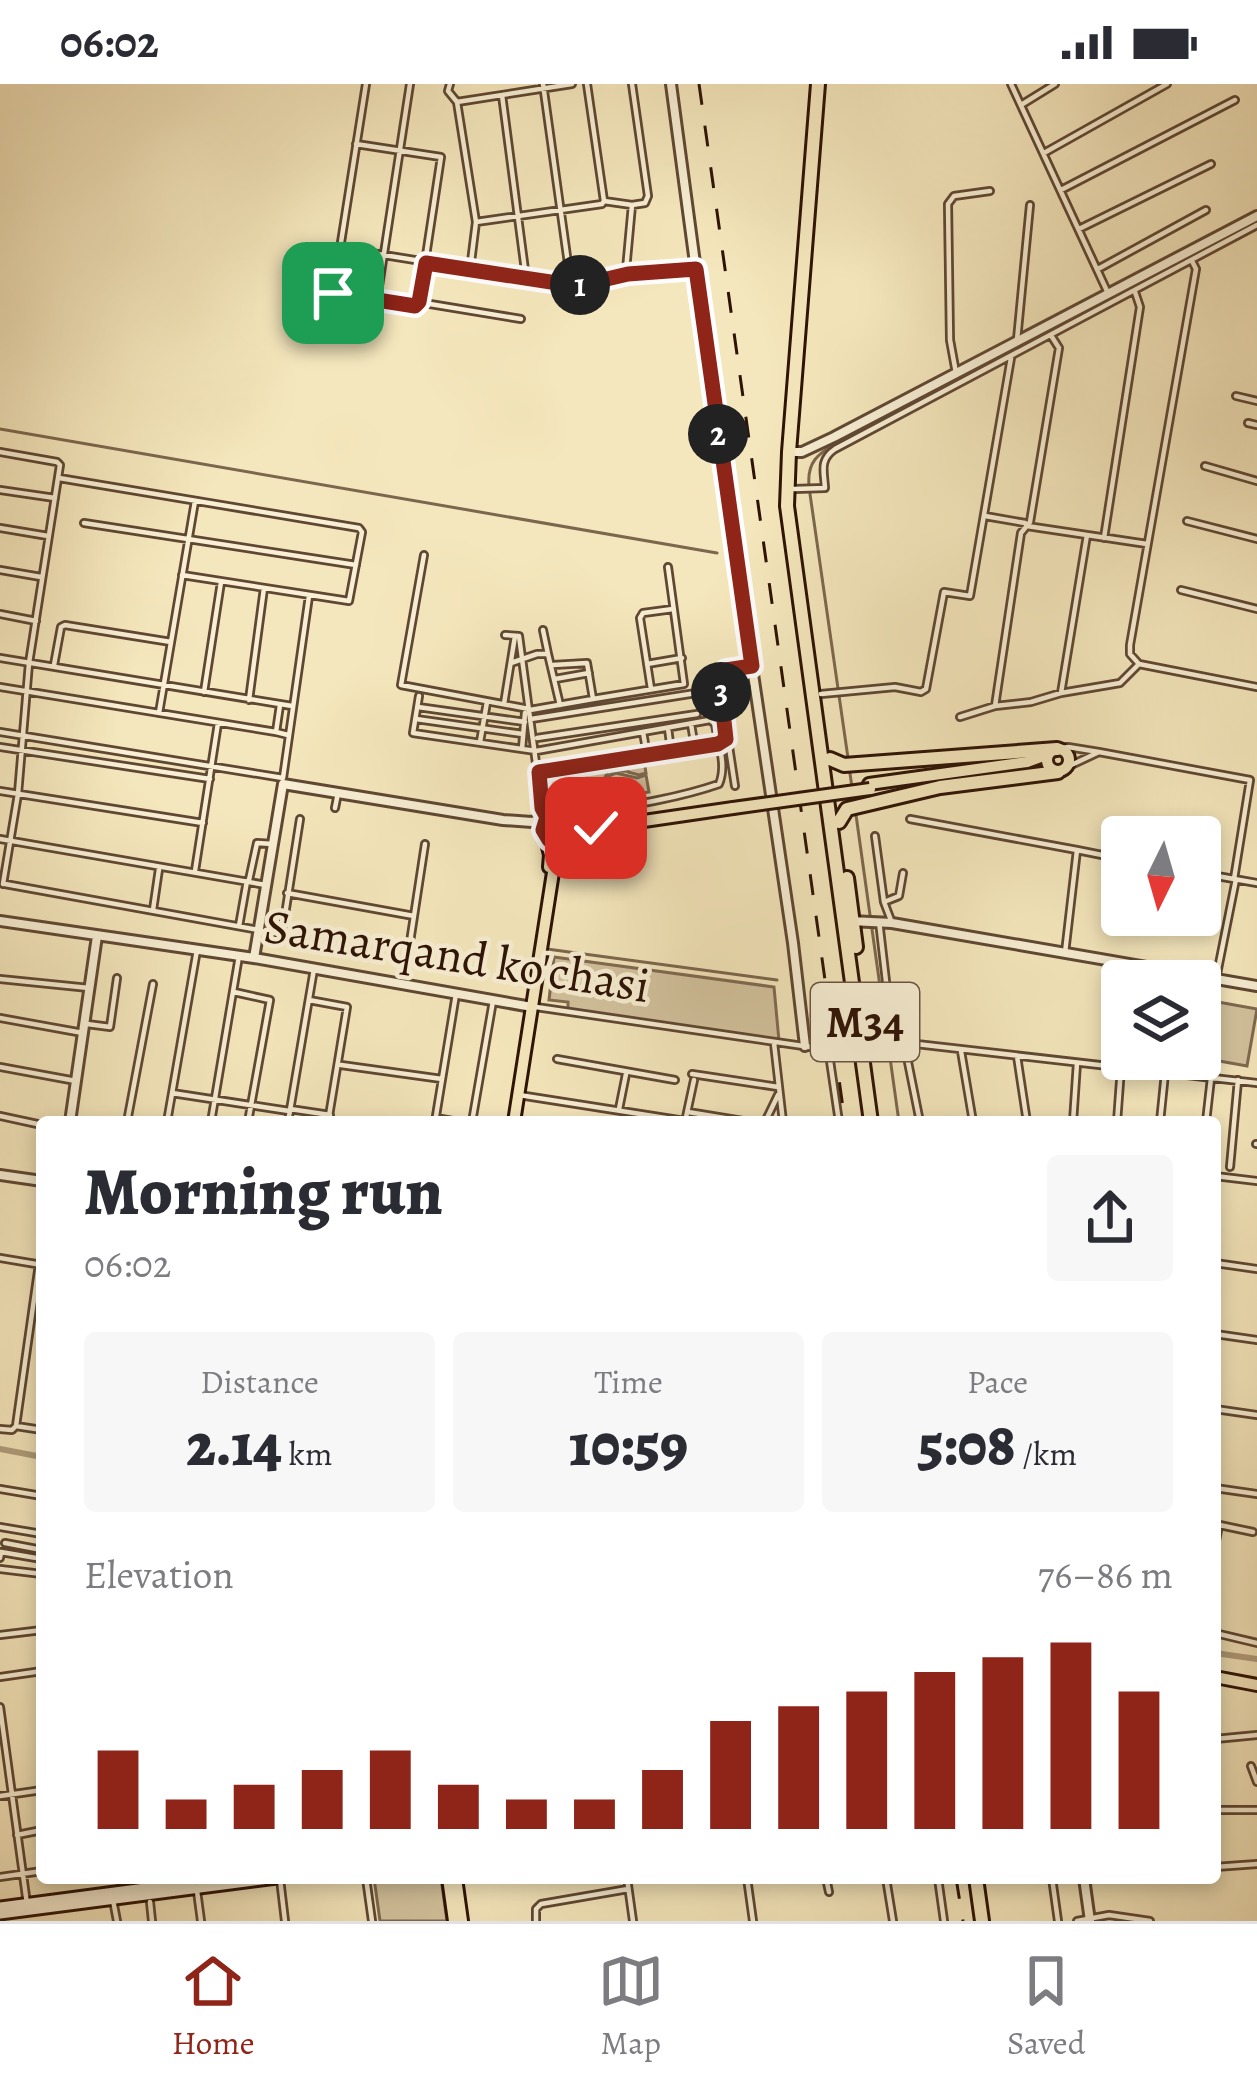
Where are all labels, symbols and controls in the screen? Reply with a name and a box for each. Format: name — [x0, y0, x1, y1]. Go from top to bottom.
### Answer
text: 06:02 — [60, 11, 159, 73]
pin — [282, 242, 384, 344]
pin: 1 — [550, 255, 610, 315]
icon: arrive — [300, 260, 366, 326]
text: 1 — [574, 262, 586, 307]
pin: 2 — [688, 404, 748, 464]
text: 2 — [710, 411, 726, 456]
pin: 3 — [691, 662, 751, 722]
text: 3 — [714, 669, 728, 714]
pin — [545, 777, 647, 879]
icon: check — [563, 795, 629, 861]
north arrow — [1101, 816, 1221, 936]
map controls — [1101, 816, 1221, 1080]
street label: Samarqand ko'chasi — [260, 893, 654, 1019]
button: layers — [1101, 960, 1221, 1080]
road number: M34 — [811, 983, 919, 1061]
text: Morning run — [84, 1147, 443, 1237]
button: share — [1047, 1155, 1173, 1281]
text: 06:02 — [84, 1237, 171, 1290]
text: Distance — [200, 1359, 319, 1404]
text: Time — [594, 1359, 663, 1404]
text: Pace — [967, 1359, 1028, 1404]
text: 2.14 — [187, 1404, 282, 1486]
text: 10:59 — [569, 1404, 688, 1486]
text: 5:08 — [918, 1404, 1016, 1486]
text: km — [282, 1431, 332, 1476]
text: /km — [1016, 1431, 1077, 1476]
text: Elevation — [84, 1548, 234, 1601]
text: 76–86 m — [1038, 1548, 1173, 1601]
tab: Home — [172, 1948, 255, 2065]
tab: Map — [598, 1948, 664, 2065]
tab: Saved — [1007, 1948, 1085, 2065]

